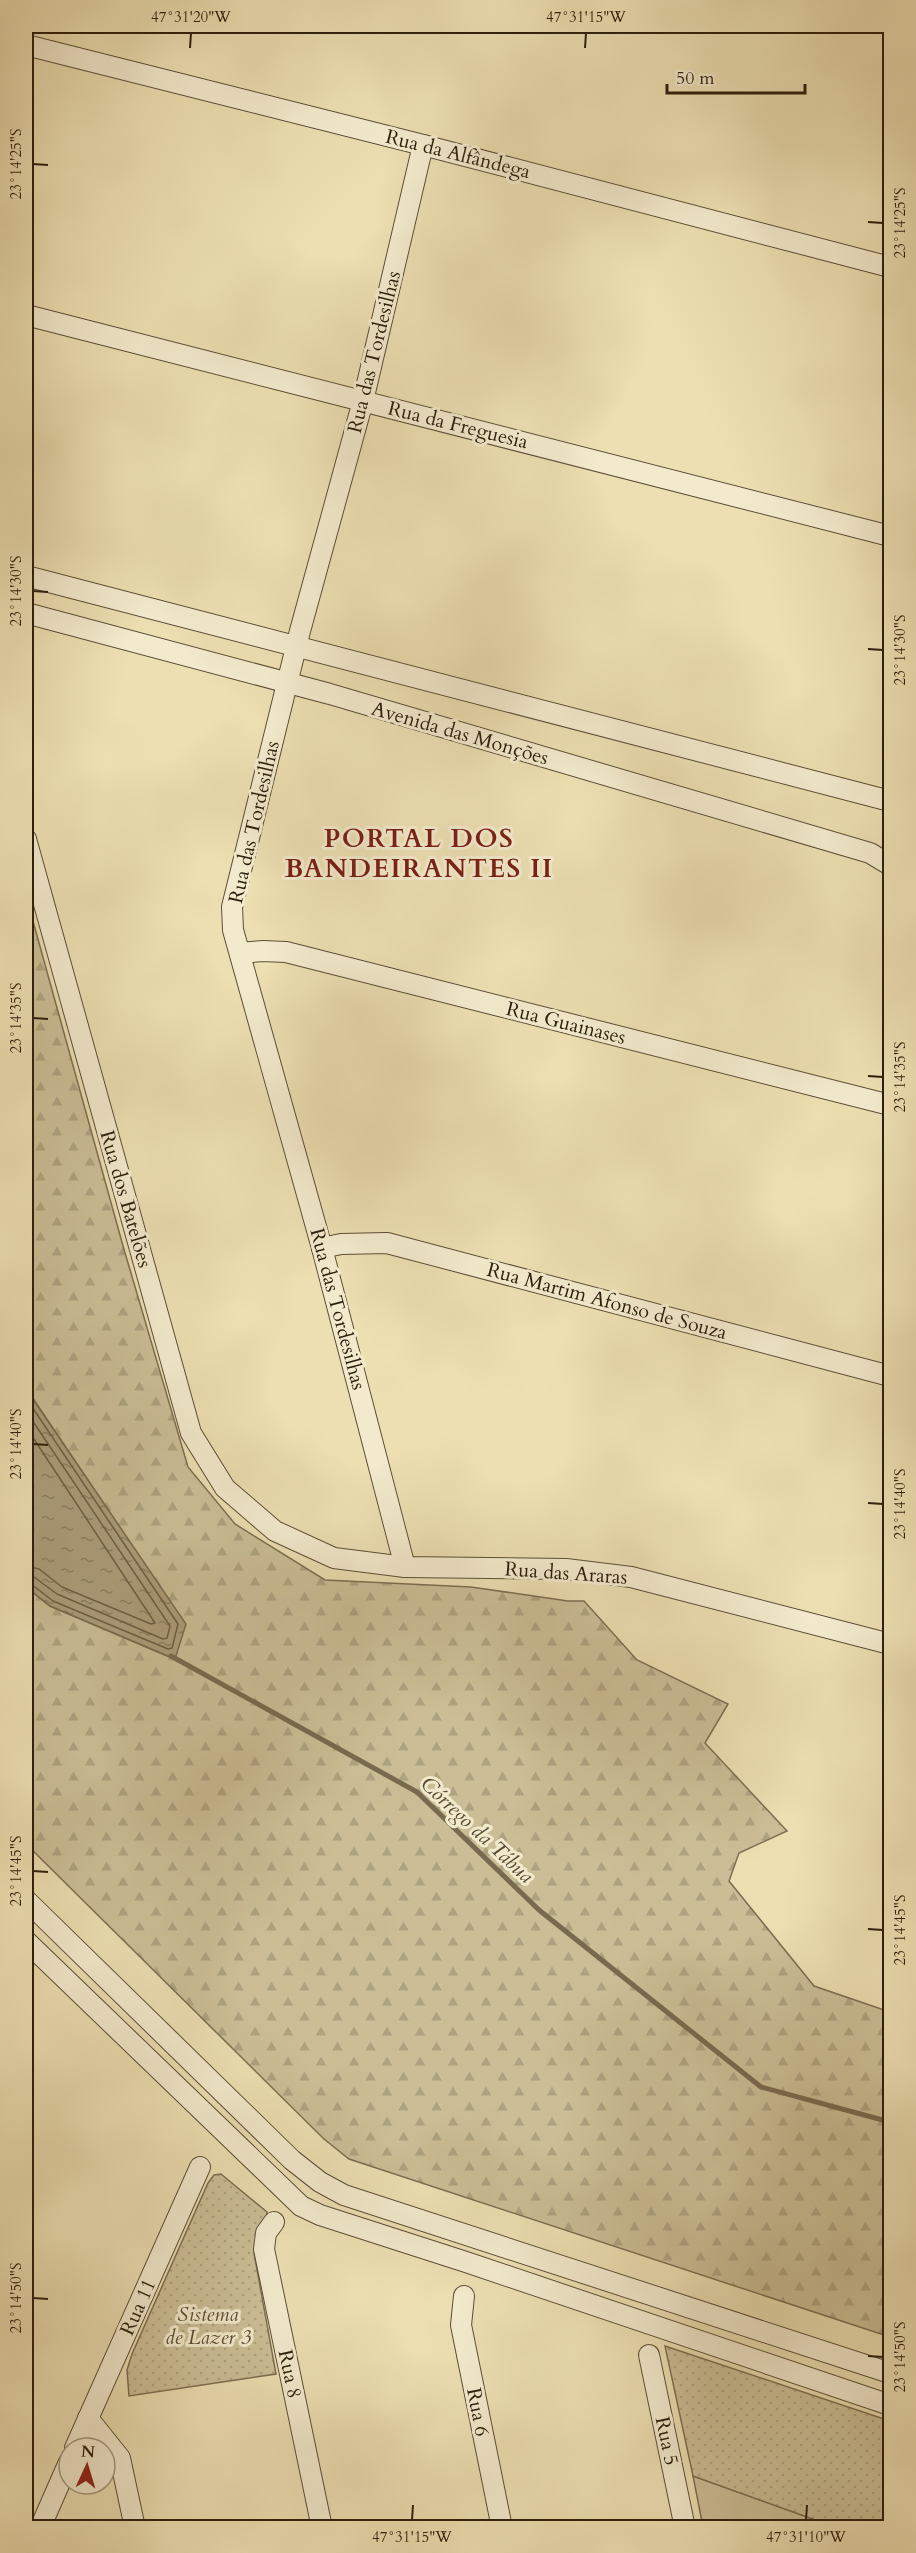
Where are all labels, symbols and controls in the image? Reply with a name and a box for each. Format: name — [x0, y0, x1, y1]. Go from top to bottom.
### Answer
text: 47°31'20"W — [151, 7, 231, 27]
text: 47°31'15"W — [546, 7, 626, 27]
scale bar — [667, 57, 805, 95]
text: 50 m — [676, 66, 715, 91]
street label: Rua da Alfândega — [383, 123, 534, 185]
text: 23°14'25"S — [6, 129, 26, 199]
text: 23°14'25"S — [890, 188, 910, 258]
street label: Rua das Tordesilhas — [341, 268, 407, 436]
street label: Rua da Freguesia — [385, 395, 531, 456]
text: 23°14'30"S — [6, 556, 26, 626]
text: 23°14'30"S — [890, 615, 910, 685]
street label: Avenida das Monções — [368, 695, 552, 771]
street label: Rua das Tordesilhas — [222, 738, 286, 906]
district label: PORTAL DOS BANDEIRANTES II — [285, 821, 553, 886]
text: 23°14'35"S — [6, 983, 26, 1053]
street label: Rua Guainases — [503, 995, 629, 1051]
text: 23°14'35"S — [890, 1042, 910, 1112]
street label: Rua dos Batelões — [94, 1127, 158, 1271]
street label: Rua das Tordesilhas — [303, 1225, 373, 1393]
street label: Rua Martim Afonso de Souza — [484, 1256, 730, 1346]
text: 23°14'40"S — [6, 1409, 26, 1479]
text: 23°14'40"S — [890, 1469, 910, 1539]
street label: Rua das Araras — [504, 1555, 628, 1591]
water label: Córrego da Tábua — [414, 1770, 540, 1890]
text: 23°14'45"S — [6, 1836, 26, 1906]
text: 23°14'45"S — [890, 1895, 910, 1965]
text: 23°14'50"S — [6, 2263, 26, 2333]
street label: Rua 11 — [114, 2274, 162, 2340]
park label: Sistema de Lazer 3 — [165, 2301, 252, 2351]
text: 23°14'50"S — [890, 2322, 910, 2392]
street label: Rua 8 — [272, 2347, 308, 2401]
street label: Rua 6 — [460, 2385, 496, 2439]
street label: Rua 5 — [649, 2414, 685, 2468]
north arrow — [57, 2436, 117, 2496]
text: N — [80, 2441, 96, 2463]
text: 47°31'15"W — [372, 2527, 452, 2547]
text: 47°31'10"W — [766, 2527, 846, 2547]

